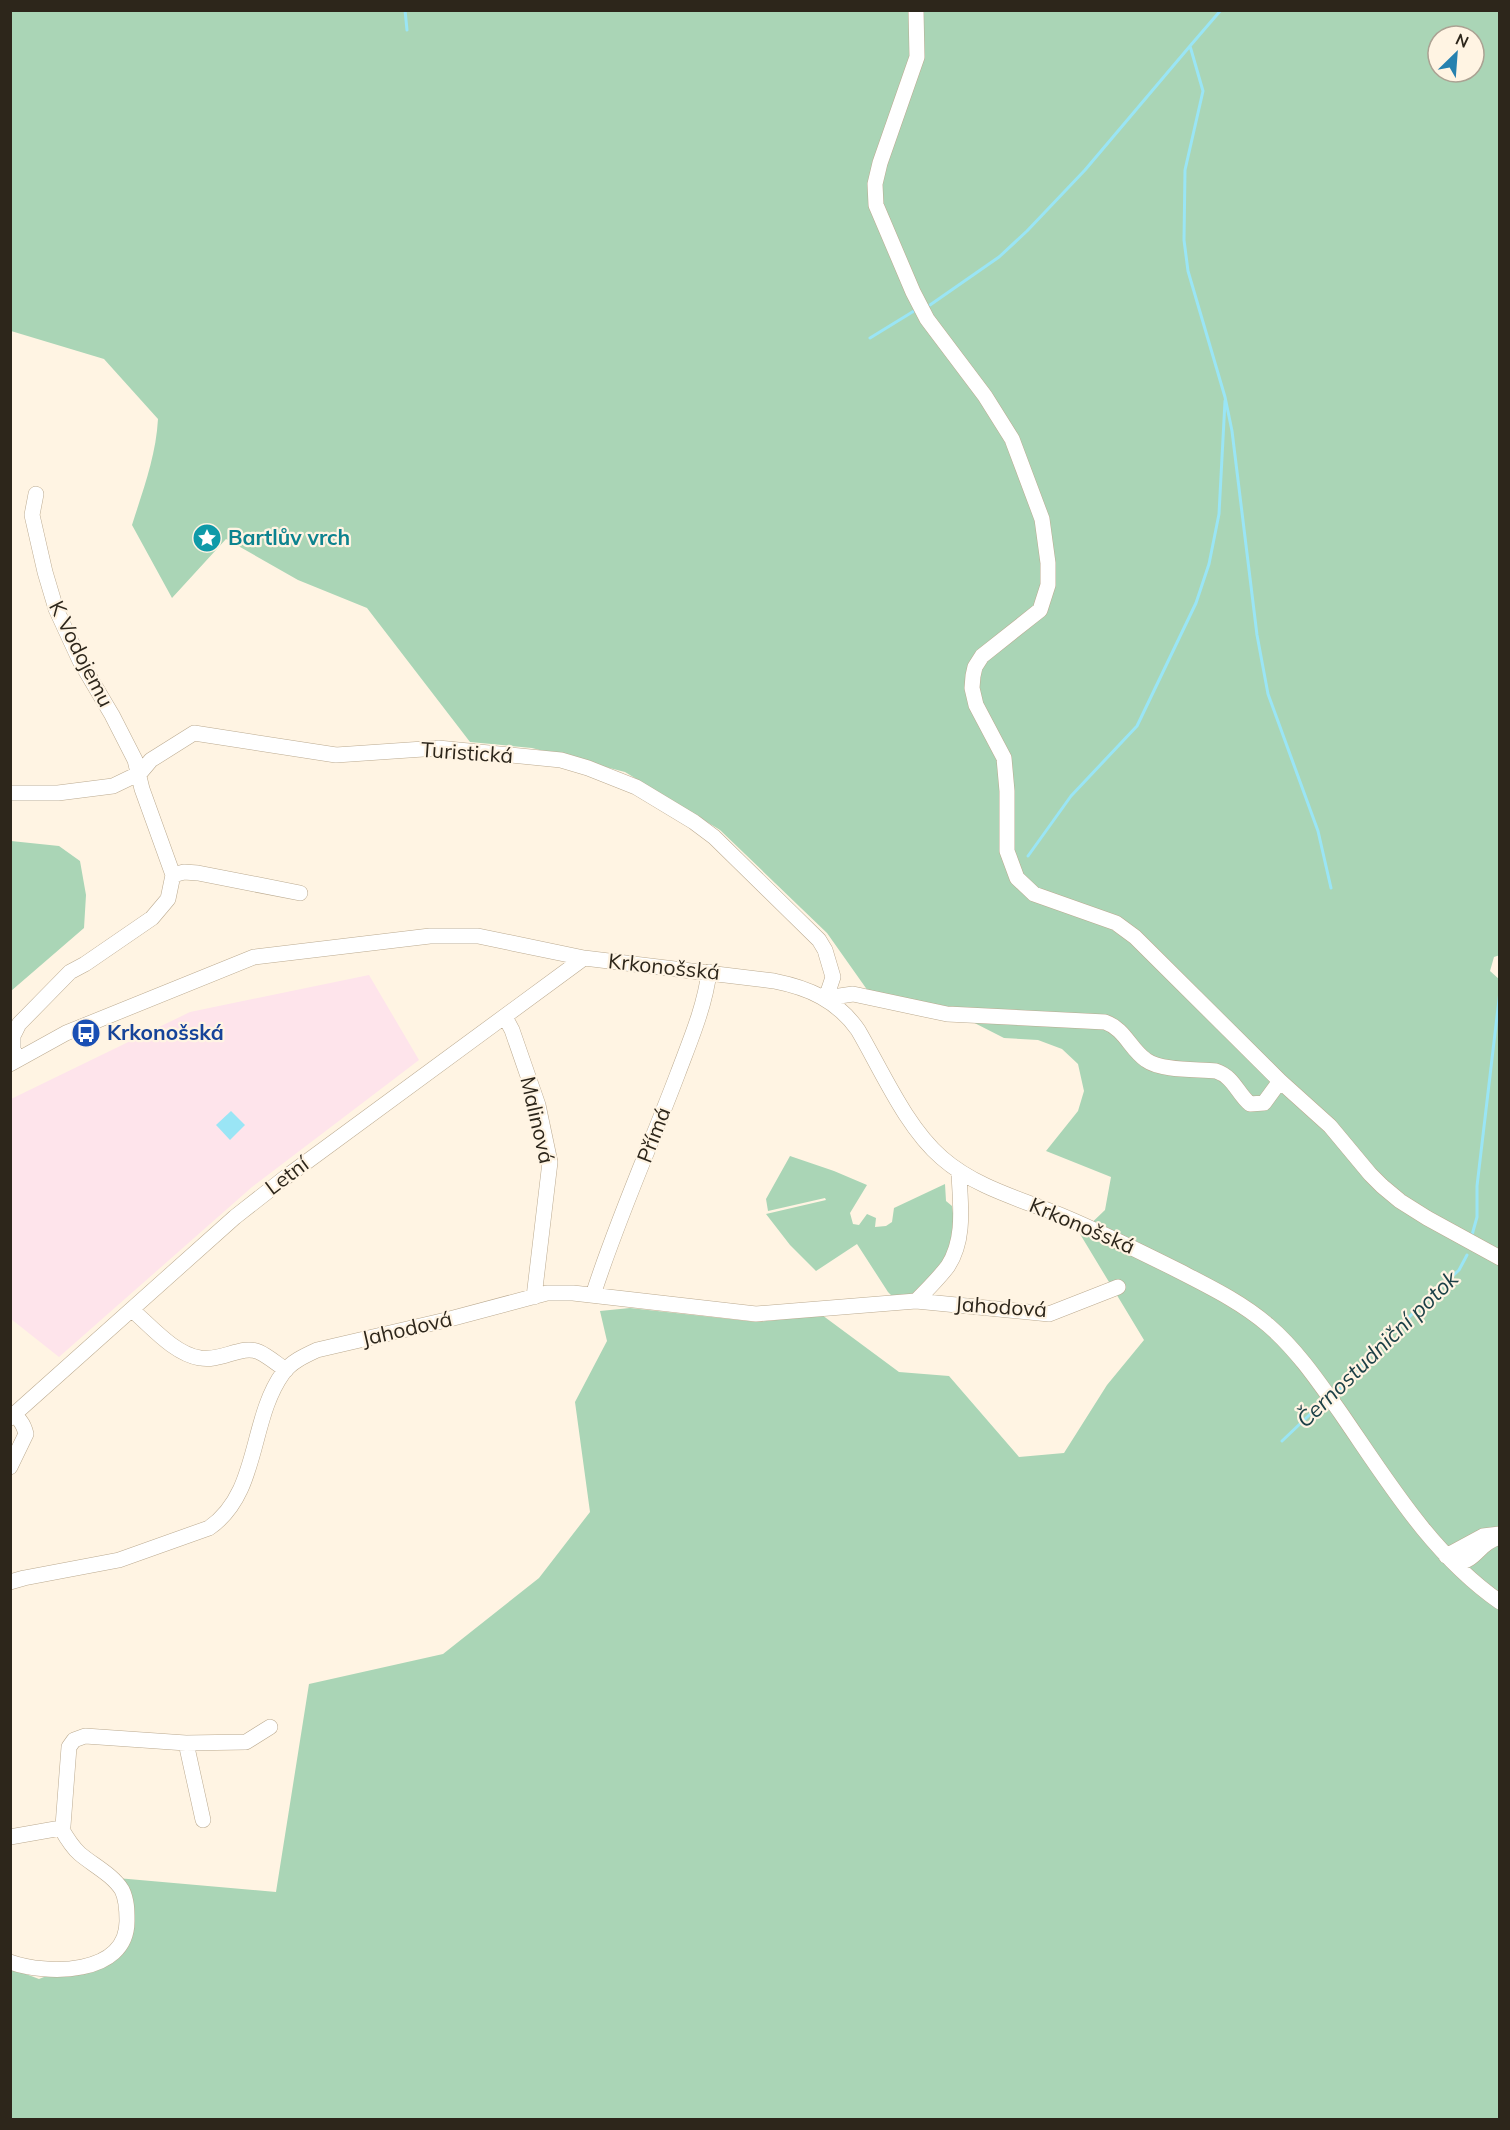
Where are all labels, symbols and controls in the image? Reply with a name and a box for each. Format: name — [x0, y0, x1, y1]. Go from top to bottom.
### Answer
north arrow — [1426, 24, 1486, 84]
text: N — [1453, 29, 1472, 52]
place icon: Bartlův vrch — [191, 522, 223, 554]
place label: Bartlův vrch — [228, 524, 350, 550]
street label: K Vodojemu — [44, 596, 120, 711]
street label: Turistická — [420, 736, 514, 768]
street label: Krkonošská — [607, 947, 721, 985]
bus stop icon: Krkonošská — [70, 1017, 102, 1049]
place label: Krkonošská — [107, 1019, 224, 1045]
street label: Malinová — [515, 1074, 561, 1166]
street label: Přímá — [631, 1103, 675, 1166]
street label: Letní — [260, 1150, 314, 1200]
street label: Krkonošská — [1026, 1191, 1139, 1259]
water label: Černostudniční potok — [1290, 1264, 1464, 1433]
street label: Jahodová — [954, 1290, 1048, 1322]
street label: Jahodová — [359, 1305, 455, 1351]

